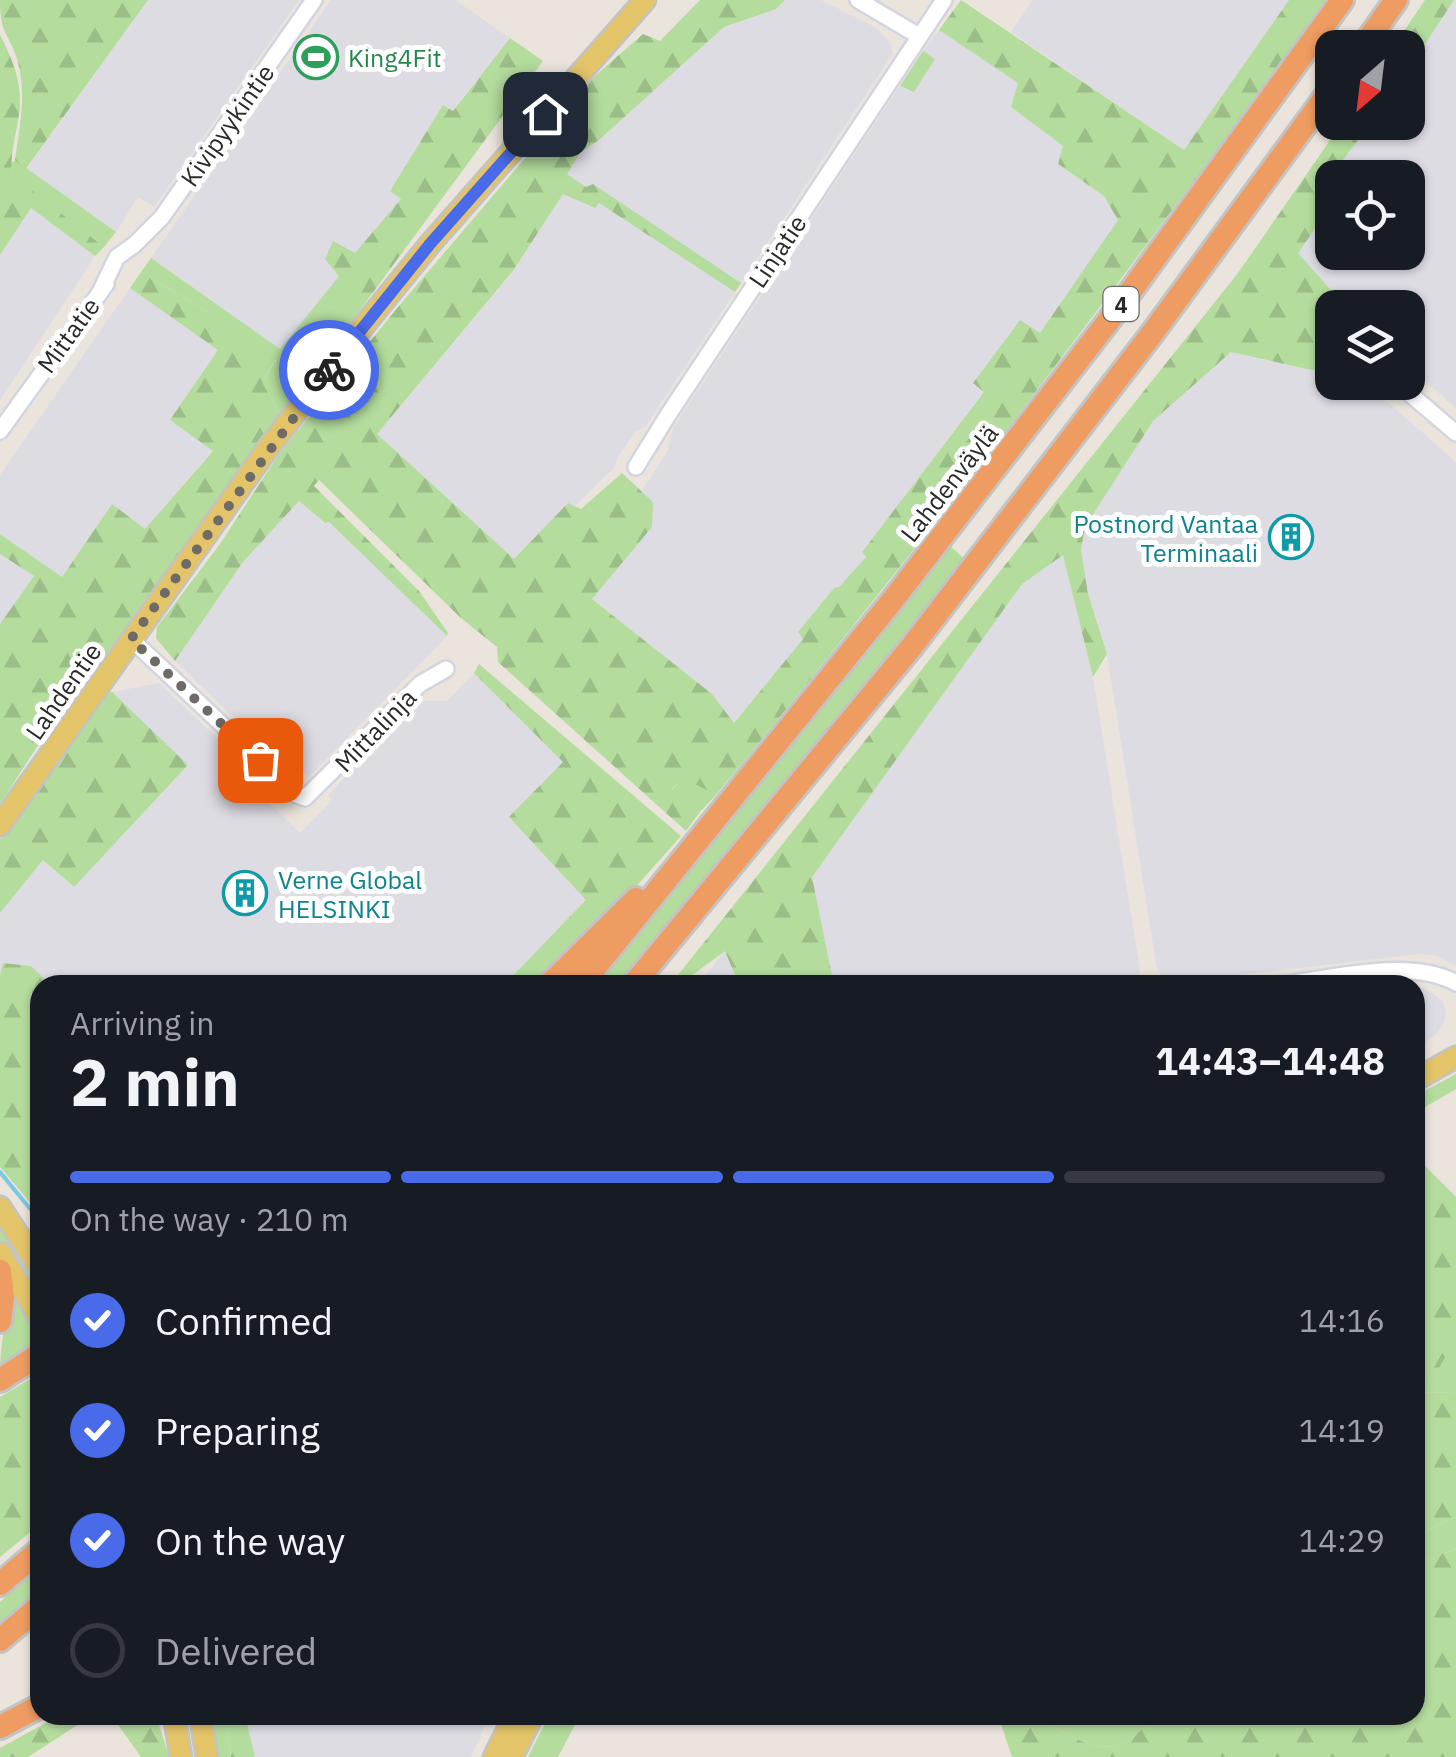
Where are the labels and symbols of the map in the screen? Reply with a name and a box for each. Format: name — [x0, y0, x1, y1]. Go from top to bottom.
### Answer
north arrow — [1315, 30, 1425, 140]
sports icon: King4Fit — [293, 34, 339, 80]
place label: King4Fit — [348, 41, 442, 74]
street label: Kivipyykintie — [173, 57, 281, 193]
pin — [503, 72, 588, 157]
street label: Linjatie — [741, 208, 813, 294]
road number: 4 — [1104, 287, 1138, 321]
street label: Mittatie — [29, 291, 107, 379]
courier — [279, 320, 379, 420]
street label: Lahdenväylä — [893, 418, 1005, 548]
place label: Postnord Vantaa Terminaali — [1073, 507, 1258, 569]
building icon: Postnord Vantaa Terminaali — [1268, 514, 1314, 560]
street label: Lahdentie — [18, 636, 108, 746]
street label: Mittalinja — [327, 681, 423, 779]
pin — [218, 718, 303, 803]
place label: Verne Global HELSINKI — [278, 863, 422, 925]
building icon: Verne Global HELSINKI — [222, 870, 268, 916]

